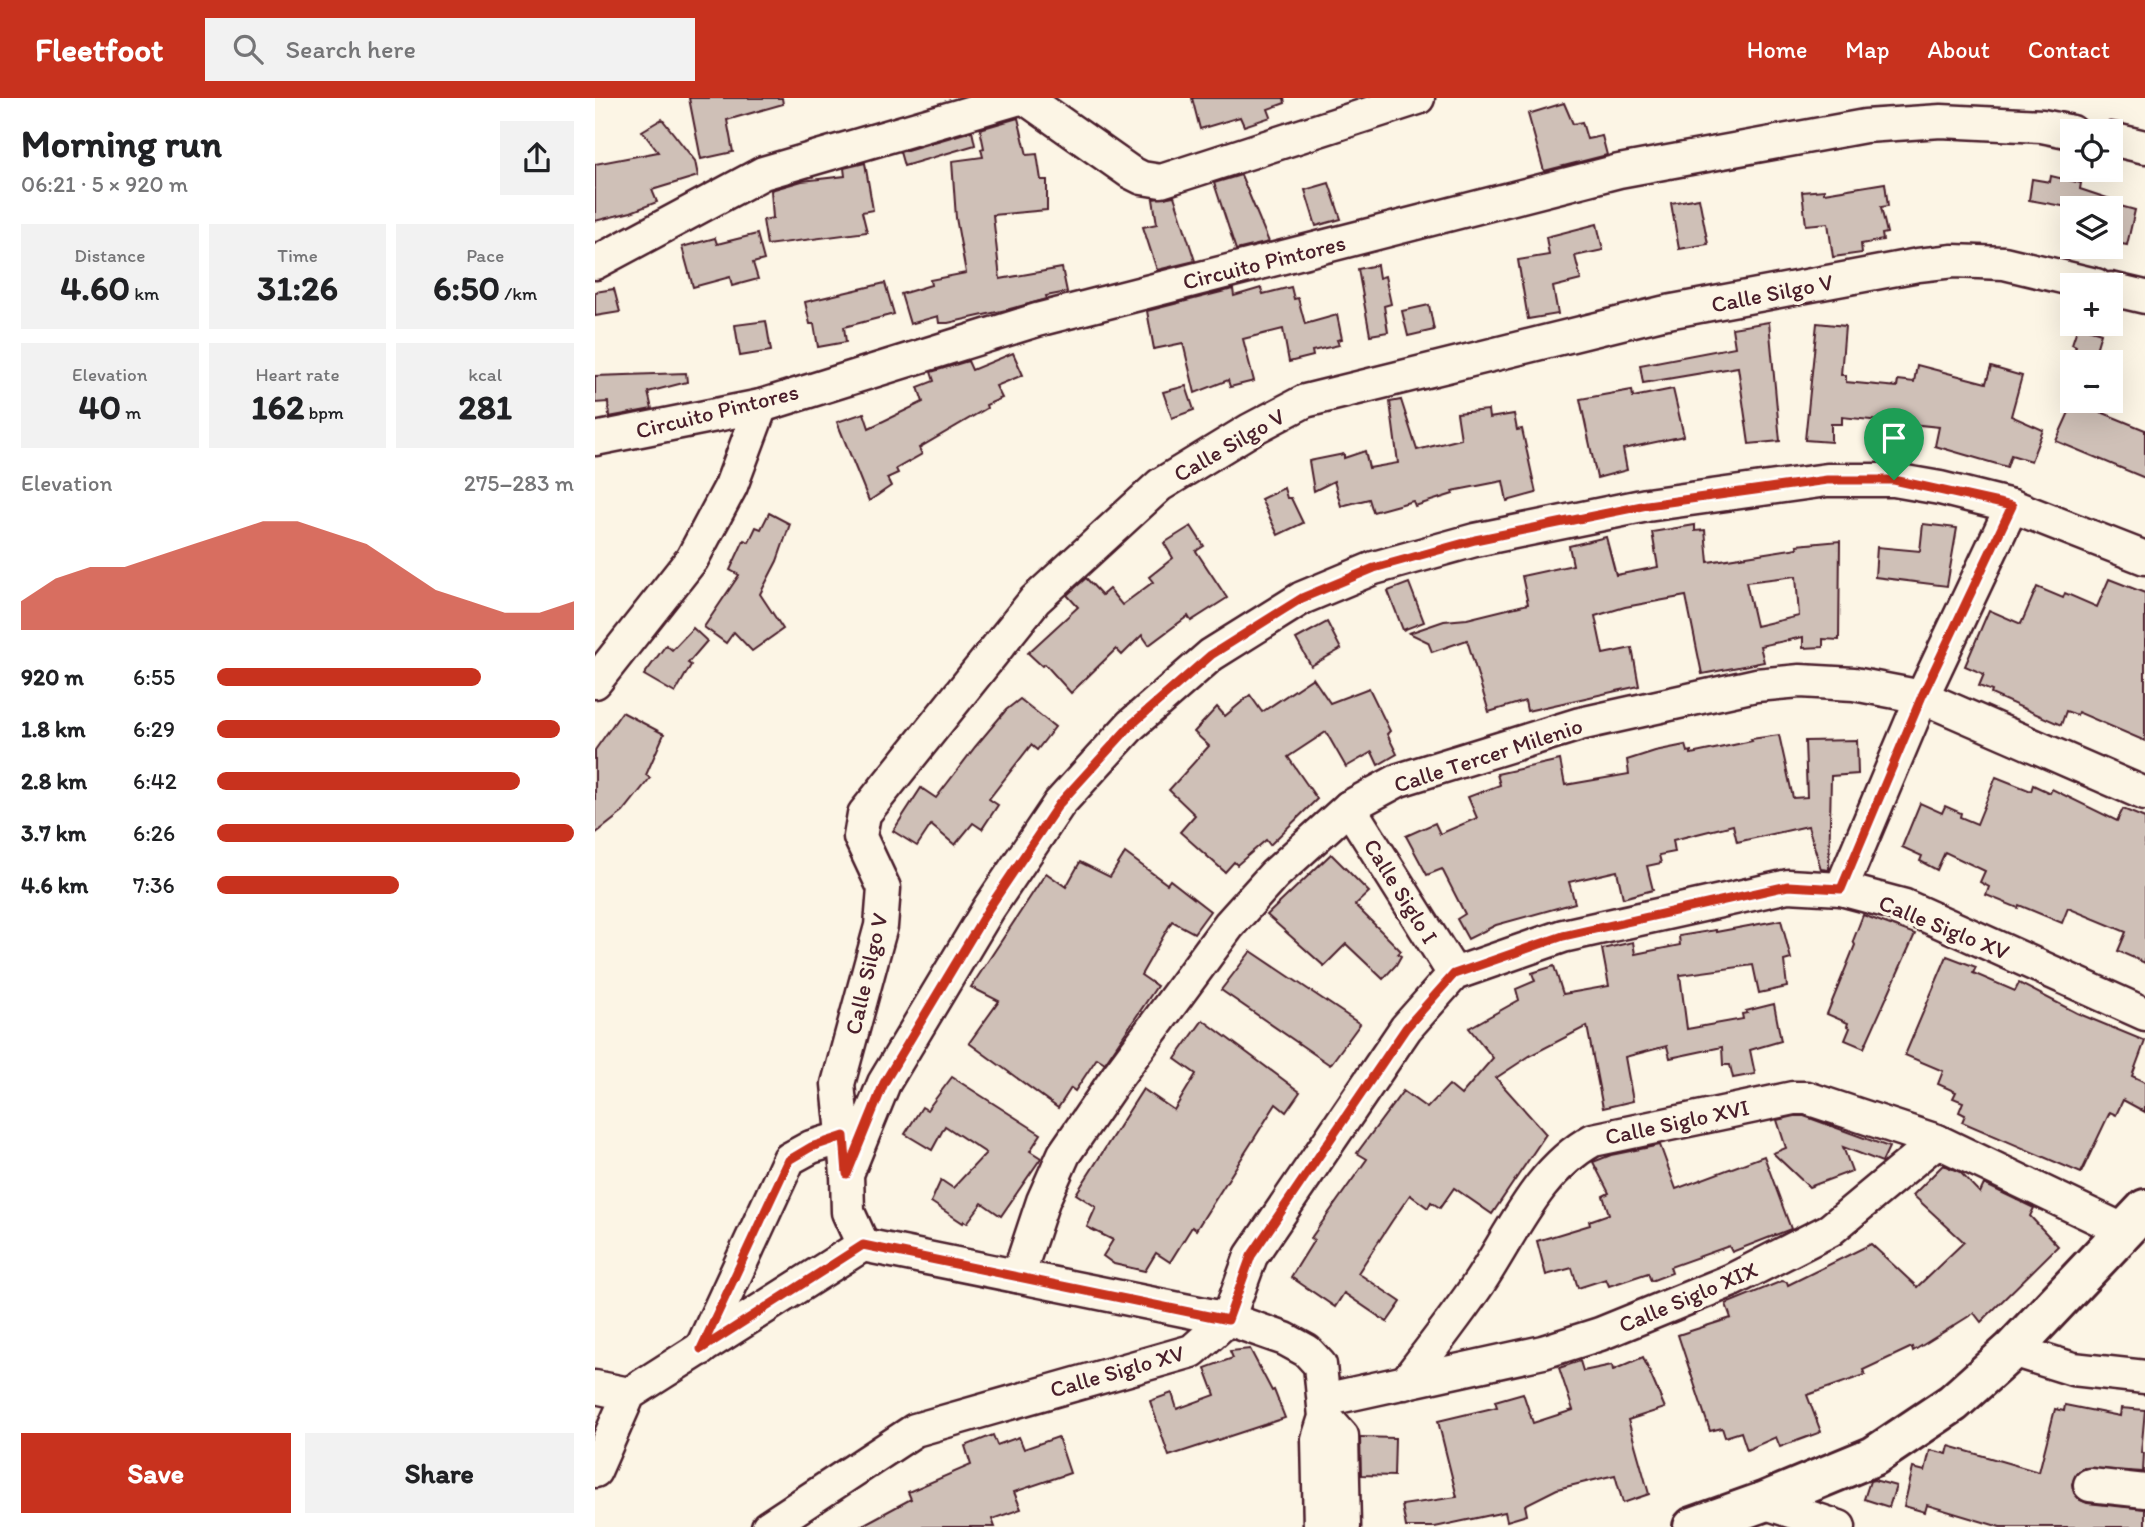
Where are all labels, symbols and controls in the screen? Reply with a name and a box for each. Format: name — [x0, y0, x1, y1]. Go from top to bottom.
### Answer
search box — [205, 18, 695, 81]
text: Fleetfoot — [35, 30, 163, 69]
icon: search — [229, 30, 267, 68]
text: Search here — [285, 33, 416, 65]
text: Home — [1747, 35, 1807, 64]
text: Map — [1845, 35, 1889, 64]
text: About — [1927, 35, 1990, 64]
text: Contact — [2028, 35, 2110, 64]
map controls — [2060, 119, 2123, 413]
button: locate — [2060, 119, 2123, 182]
text: Morning run — [21, 121, 222, 167]
button: share — [500, 121, 574, 195]
text: 06:21 · 5 × 920 m — [21, 170, 188, 198]
button: layers — [2060, 196, 2123, 259]
street label: Circuito Pintores — [1180, 228, 1348, 296]
text: Distance — [74, 244, 145, 267]
text: Time — [277, 244, 318, 267]
text: Pace — [466, 244, 504, 267]
text: 4.60 — [60, 267, 130, 309]
text: 31:26 — [257, 267, 338, 309]
text: 6:50 — [433, 267, 500, 309]
street label: Calle Silgo V — [1709, 267, 1836, 319]
button: + — [2060, 273, 2123, 336]
text: km — [130, 282, 159, 305]
text: /km — [500, 282, 537, 305]
button: − — [2060, 350, 2123, 413]
text: Elevation — [72, 363, 148, 386]
text: Heart rate — [255, 363, 340, 386]
text: kcal — [468, 363, 502, 386]
street label: Circuito Pintores — [633, 377, 801, 445]
text: 40 — [78, 386, 121, 428]
text: 162 — [251, 386, 304, 428]
text: 281 — [458, 386, 512, 428]
text: m — [121, 401, 141, 424]
text: bpm — [304, 401, 344, 424]
street label: Calle Silgo V — [1169, 402, 1290, 488]
pin — [1864, 408, 1924, 480]
icon: arrive — [1875, 419, 1913, 457]
text: Elevation — [21, 469, 112, 497]
text: 275–283 m — [464, 469, 574, 497]
text: 920 m — [21, 663, 84, 691]
text: 6:55 — [133, 663, 175, 691]
street label: Calle Tercer Milenio — [1390, 711, 1586, 799]
text: 1.8 km — [21, 715, 86, 743]
text: 6:29 — [133, 715, 175, 743]
text: 2.8 km — [21, 767, 87, 795]
text: 6:42 — [133, 767, 177, 795]
text: 3.7 km — [21, 819, 86, 847]
text: 6:26 — [133, 819, 175, 847]
street label: Calle Siglo I — [1358, 833, 1444, 949]
text: 4.6 km — [21, 871, 88, 899]
text: 7:36 — [133, 871, 175, 899]
street label: Calle Siglo XV — [1875, 888, 2014, 966]
street label: Calle Silgo V — [838, 910, 894, 1037]
street label: Calle Siglo XVI — [1602, 1093, 1752, 1151]
street label: Calle Siglo XIX — [1614, 1255, 1762, 1339]
street label: Calle Siglo XV — [1047, 1338, 1188, 1404]
button: Save — [21, 1433, 291, 1513]
button: Share — [305, 1433, 574, 1513]

